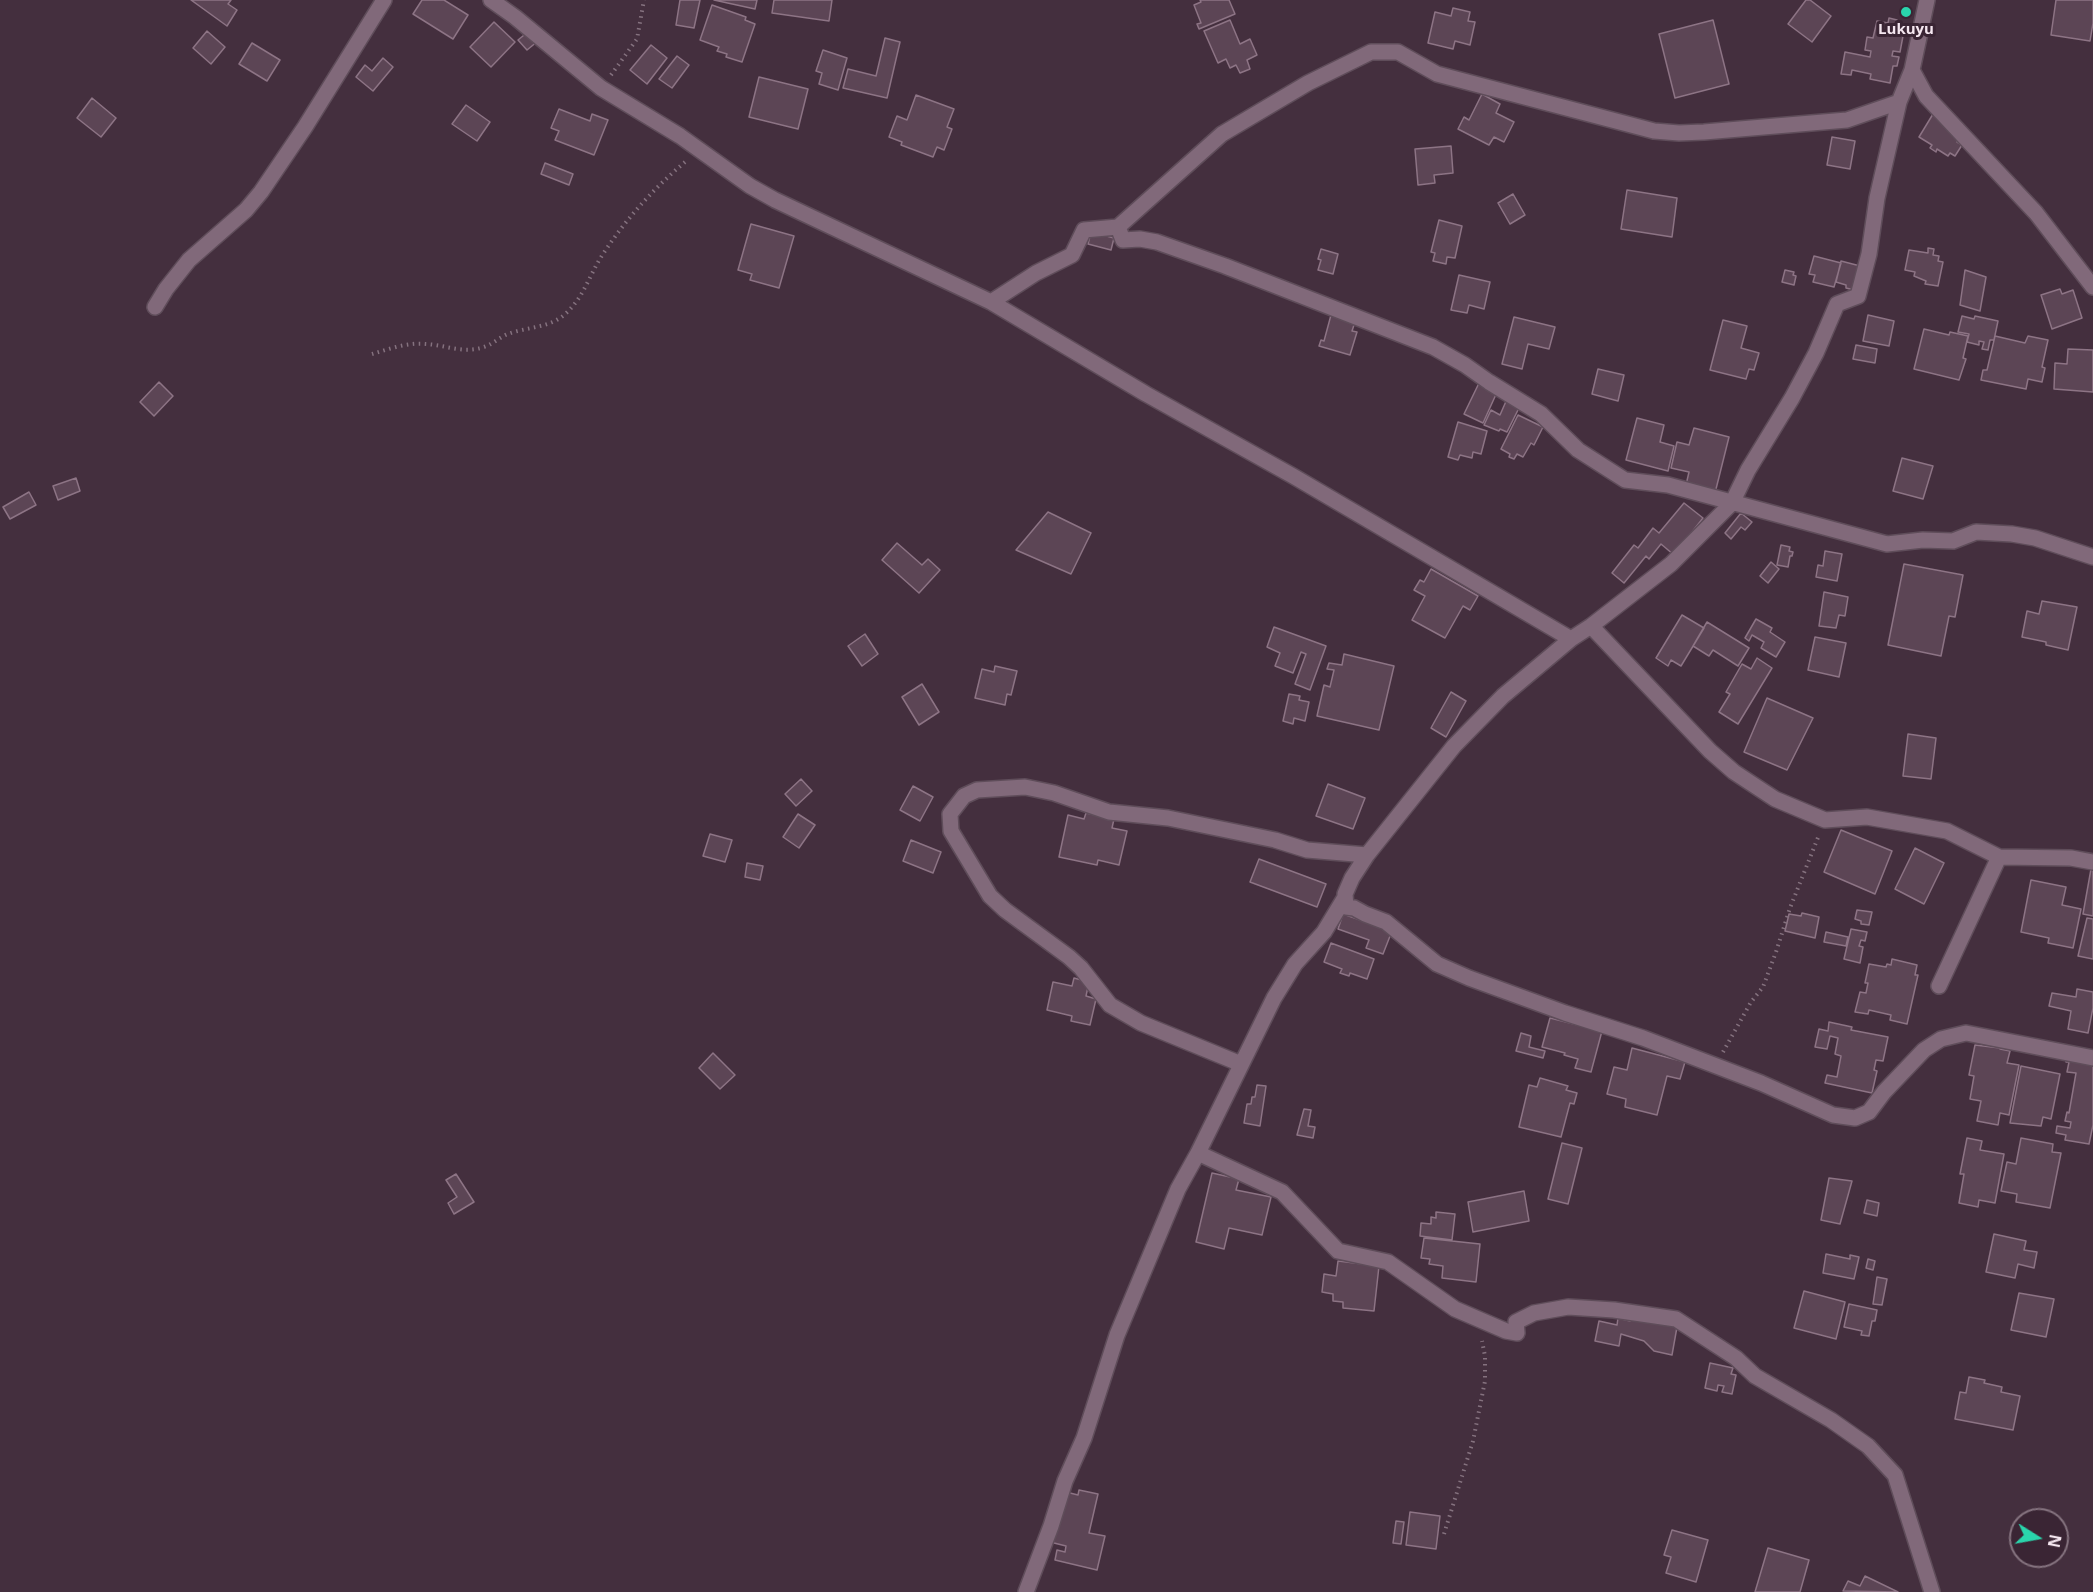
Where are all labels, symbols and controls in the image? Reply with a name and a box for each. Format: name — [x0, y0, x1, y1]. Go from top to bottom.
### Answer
marker: Lukuyu — [1899, 5, 1913, 19]
place label: Lukuyu — [1878, 21, 1934, 39]
north arrow — [2009, 1508, 2069, 1568]
text: N — [2043, 1533, 2067, 1550]

